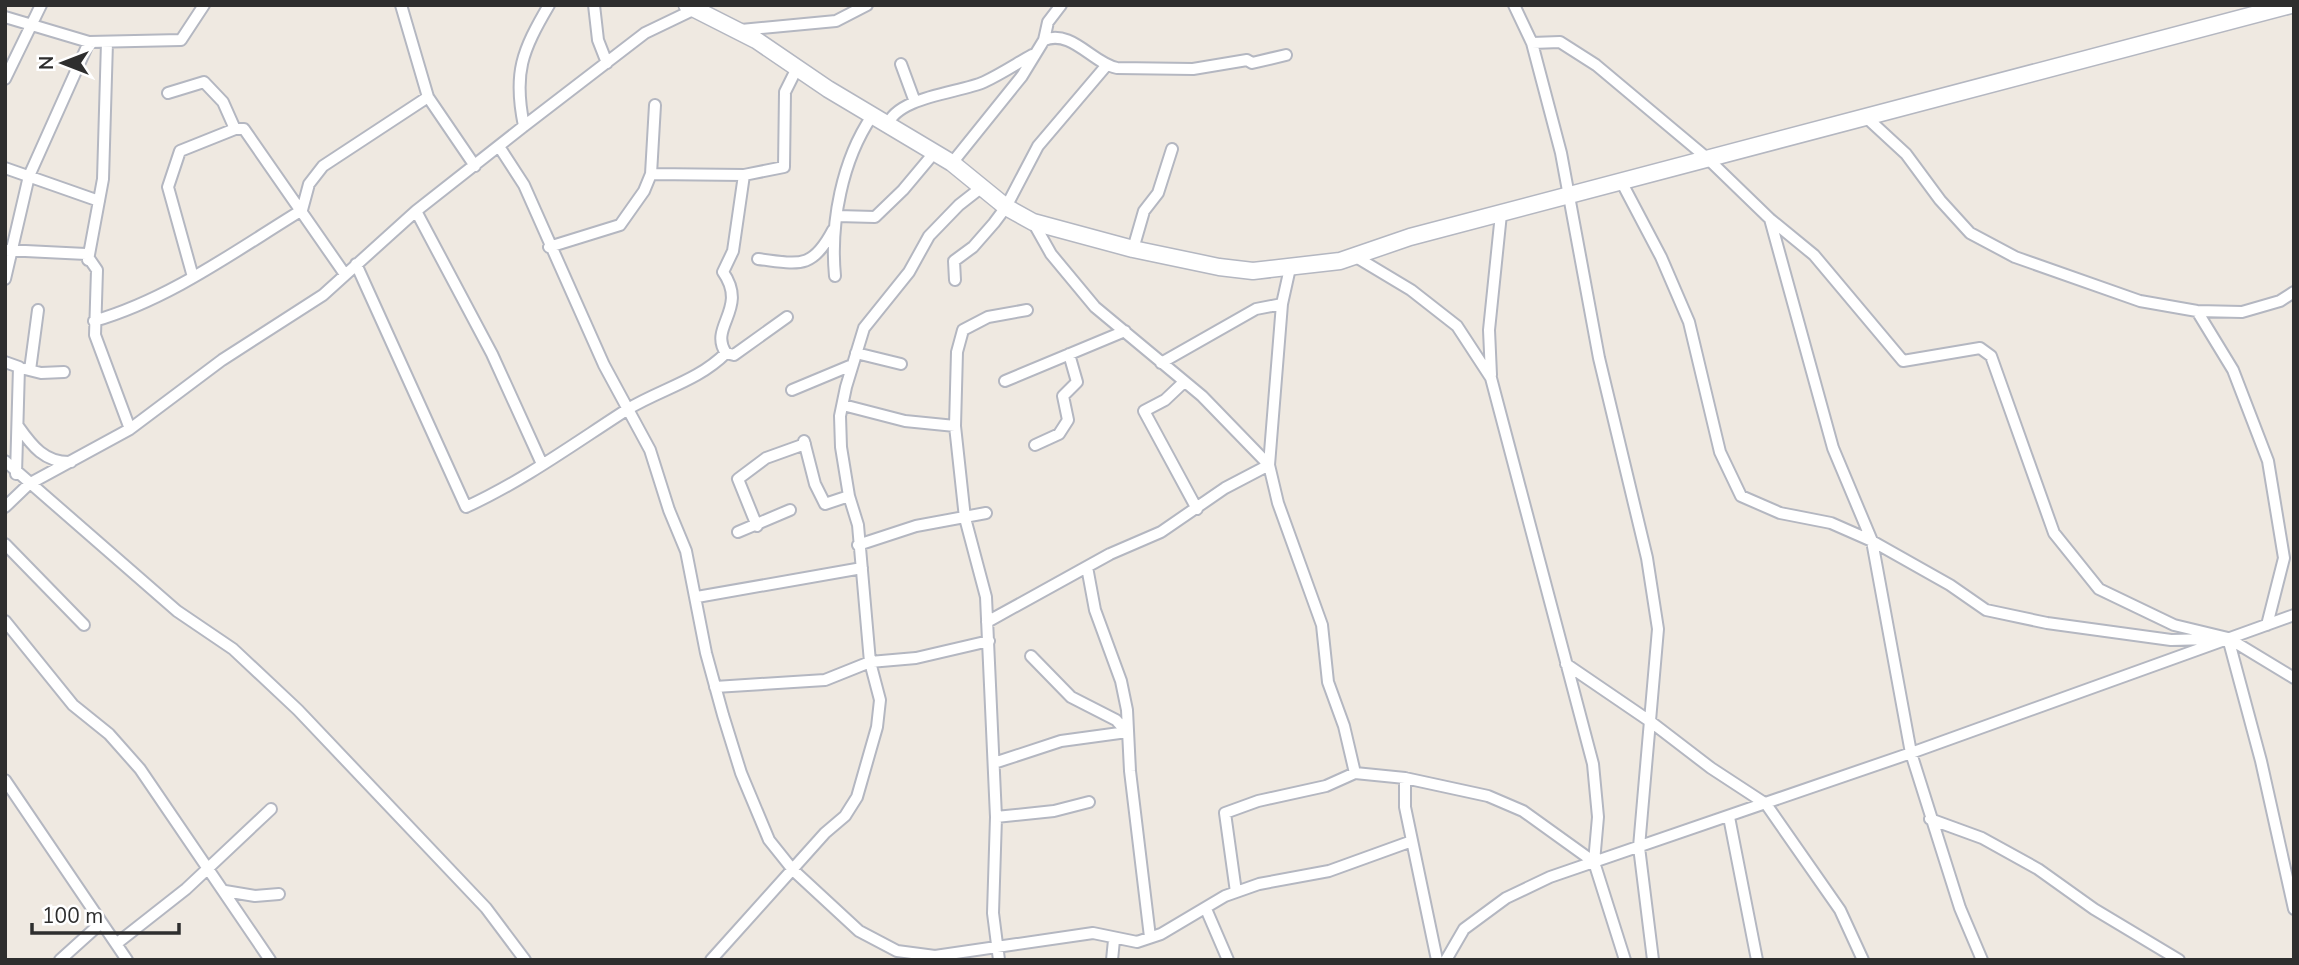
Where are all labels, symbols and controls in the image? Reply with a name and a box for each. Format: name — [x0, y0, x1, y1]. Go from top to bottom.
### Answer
north arrow — [28, 28, 98, 98]
text: N — [34, 56, 60, 70]
scale bar — [32, 892, 178, 936]
text: 100 m — [42, 902, 103, 930]

